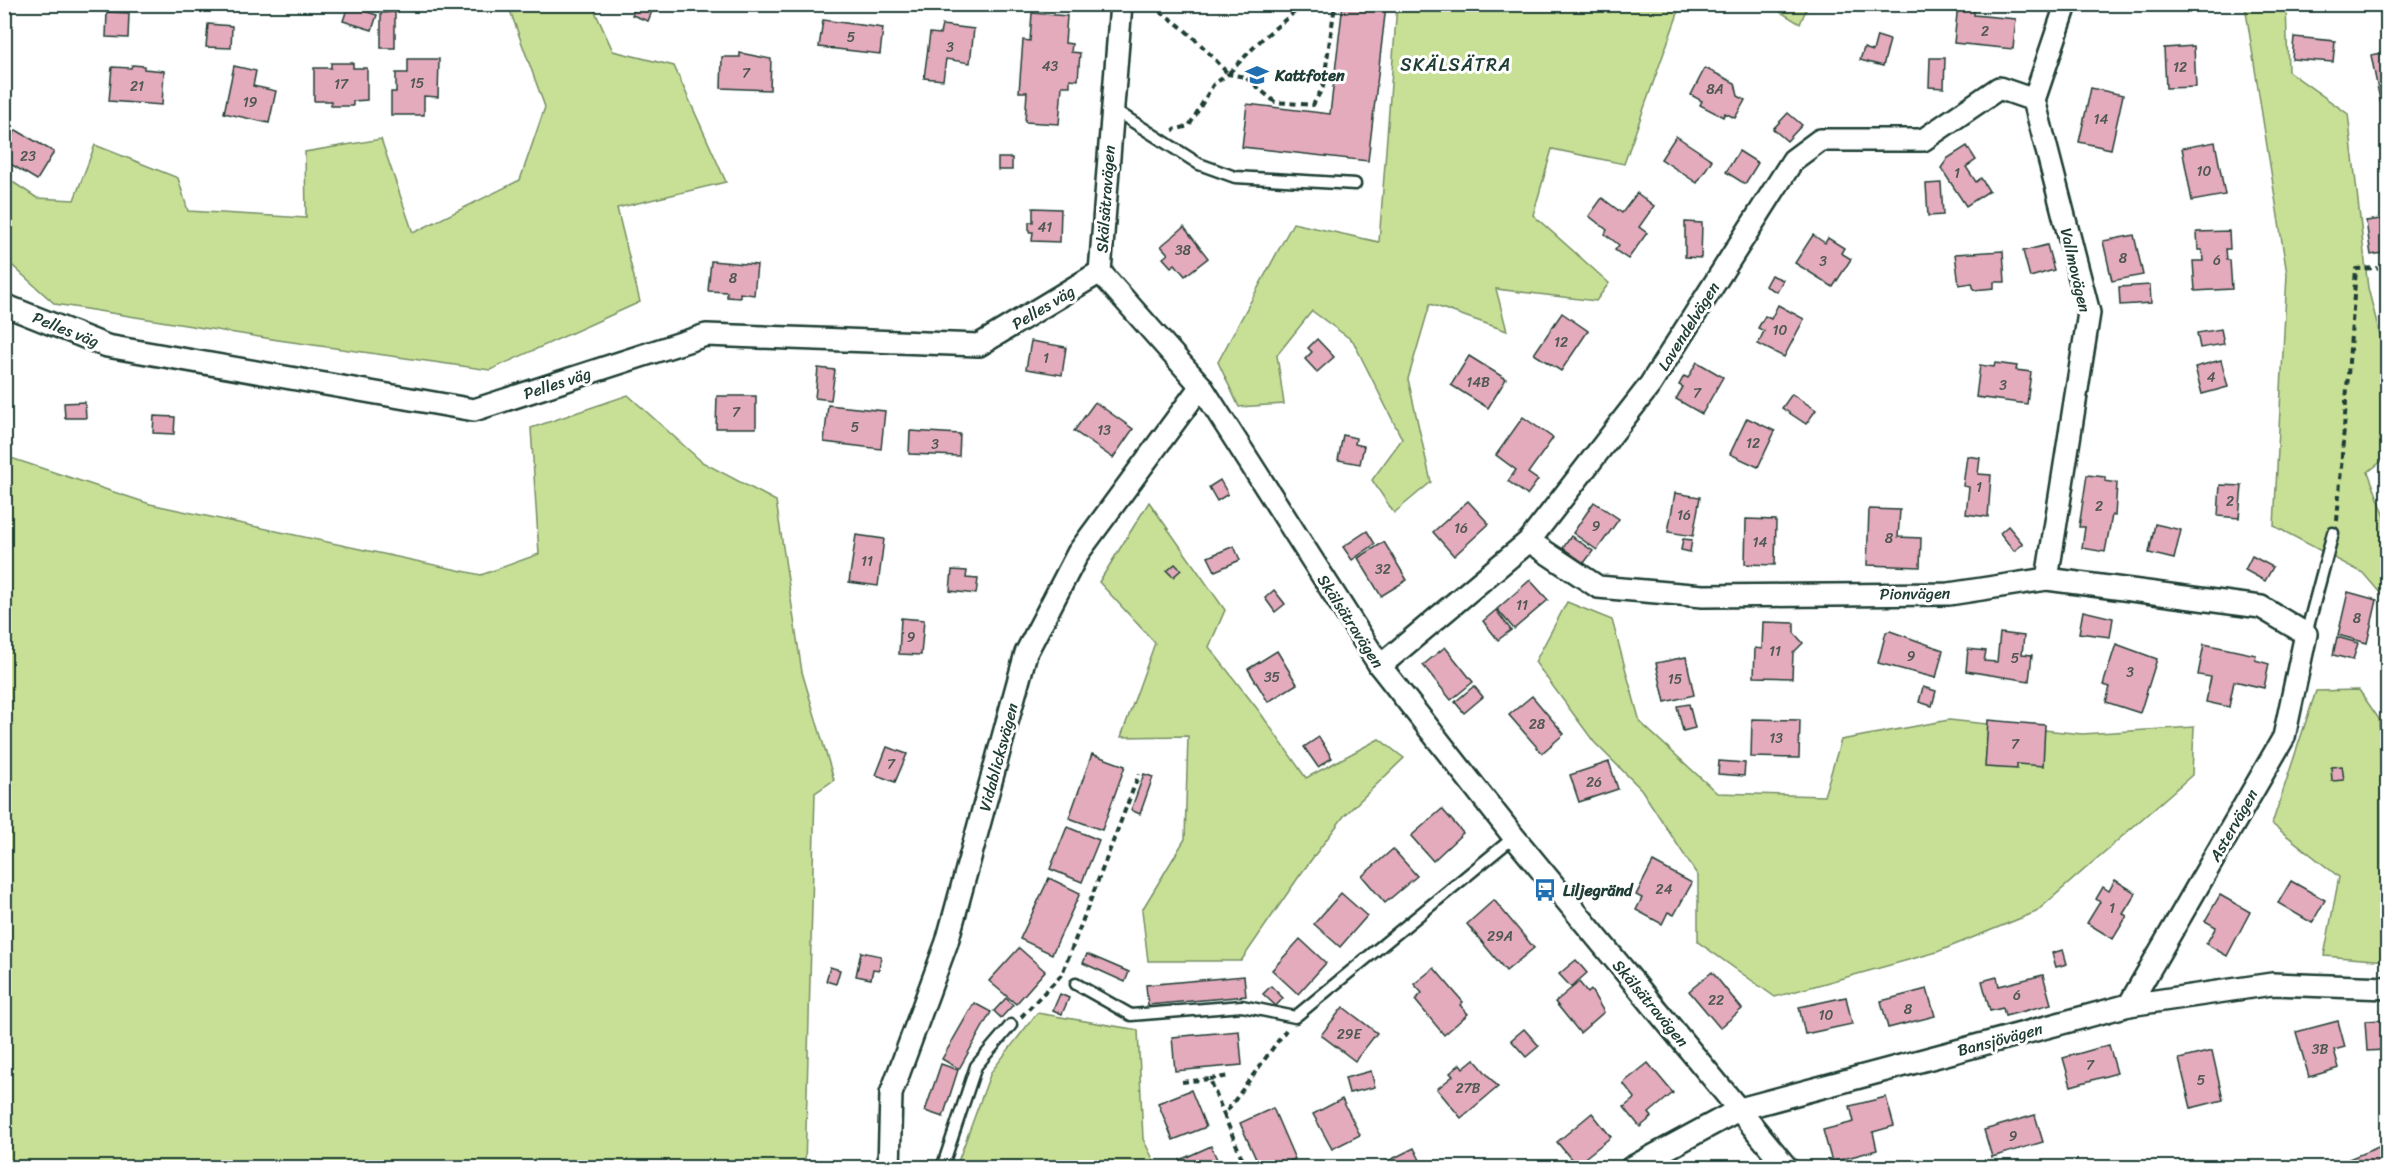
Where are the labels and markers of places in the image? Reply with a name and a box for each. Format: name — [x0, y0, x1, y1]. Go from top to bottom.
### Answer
place label: Kattfoten — [1274, 61, 1345, 90]
school or university icon: Kattfoten — [1244, 62, 1270, 88]
place label: Liljegränd — [1563, 876, 1634, 905]
bus stop icon: Liljegränd — [1532, 877, 1558, 903]

